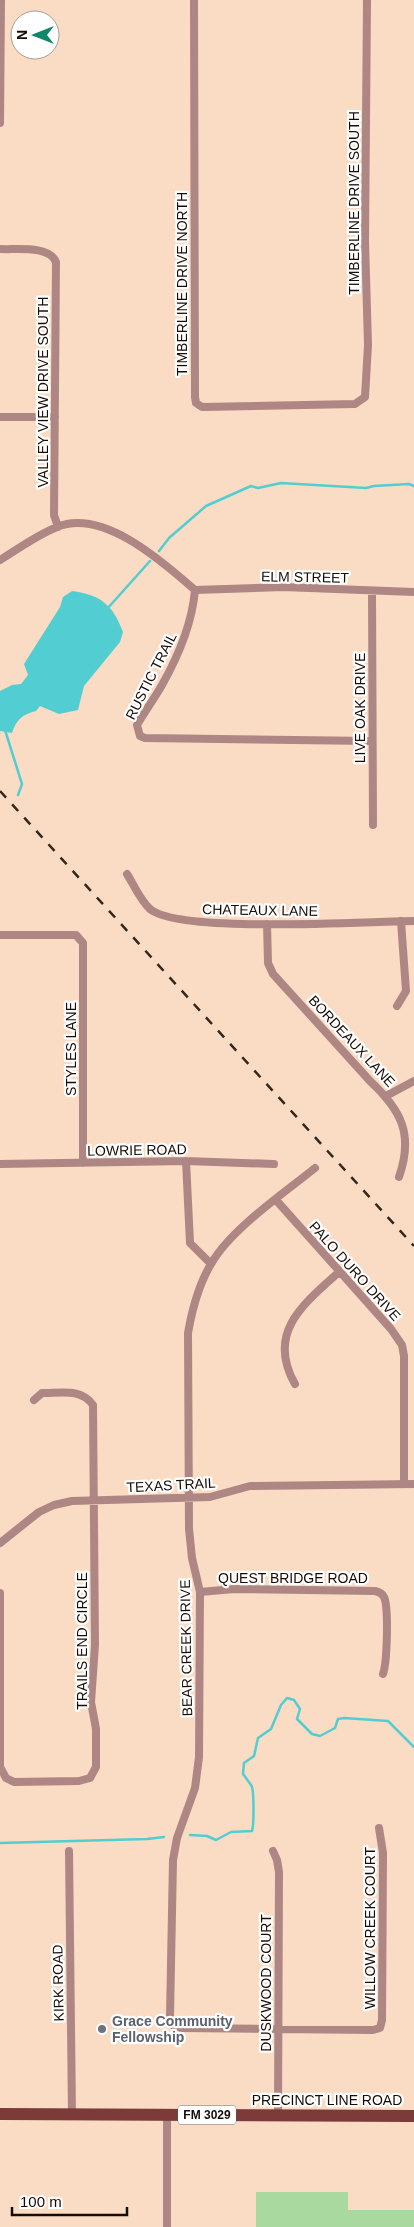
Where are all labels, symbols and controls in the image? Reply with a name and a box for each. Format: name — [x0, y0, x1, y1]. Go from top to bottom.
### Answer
north arrow — [10, 10, 60, 60]
text: N — [14, 30, 30, 40]
street label: TIMBERLINE DRIVE SOUTH — [346, 111, 362, 295]
street label: TIMBERLINE DRIVE NORTH — [174, 192, 190, 376]
street label: VALLEY VIEW DRIVE SOUTH — [35, 297, 51, 487]
street label: ELM STREET — [261, 568, 350, 586]
street label: RUSTIC TRAIL — [122, 630, 180, 722]
street label: LIVE OAK DRIVE — [352, 653, 368, 763]
street label: CHATEAUX LANE — [202, 901, 318, 919]
street label: BORDEAUX LANE — [306, 992, 398, 1090]
street label: STYLES LANE — [63, 1002, 79, 1096]
street label: LOWRIE ROAD — [87, 1141, 187, 1159]
street label: PALO DURO DRIVE — [306, 1218, 404, 1324]
street label: TEXAS TRAIL — [126, 1475, 216, 1495]
street label: QUEST BRIDGE ROAD — [218, 1570, 368, 1586]
street label: TRAILS END CIRCLE — [74, 1572, 90, 1710]
street label: BEAR CREEK DRIVE — [177, 1579, 195, 1717]
street label: WILLOW CREEK COURT — [362, 1846, 378, 2009]
street label: DUSKWOOD COURT — [258, 1914, 274, 2052]
street label: KIRK ROAD — [49, 1944, 67, 2022]
place label: Grace Community Fellowship — [112, 2013, 233, 2045]
marker: Grace Community Fellowship — [96, 2023, 108, 2035]
street label: PRECINCT LINE ROAD — [252, 2092, 402, 2108]
road number: FM 3029 — [178, 2106, 236, 2124]
scale bar — [12, 2184, 128, 2216]
text: 100 m — [20, 2193, 62, 2210]

